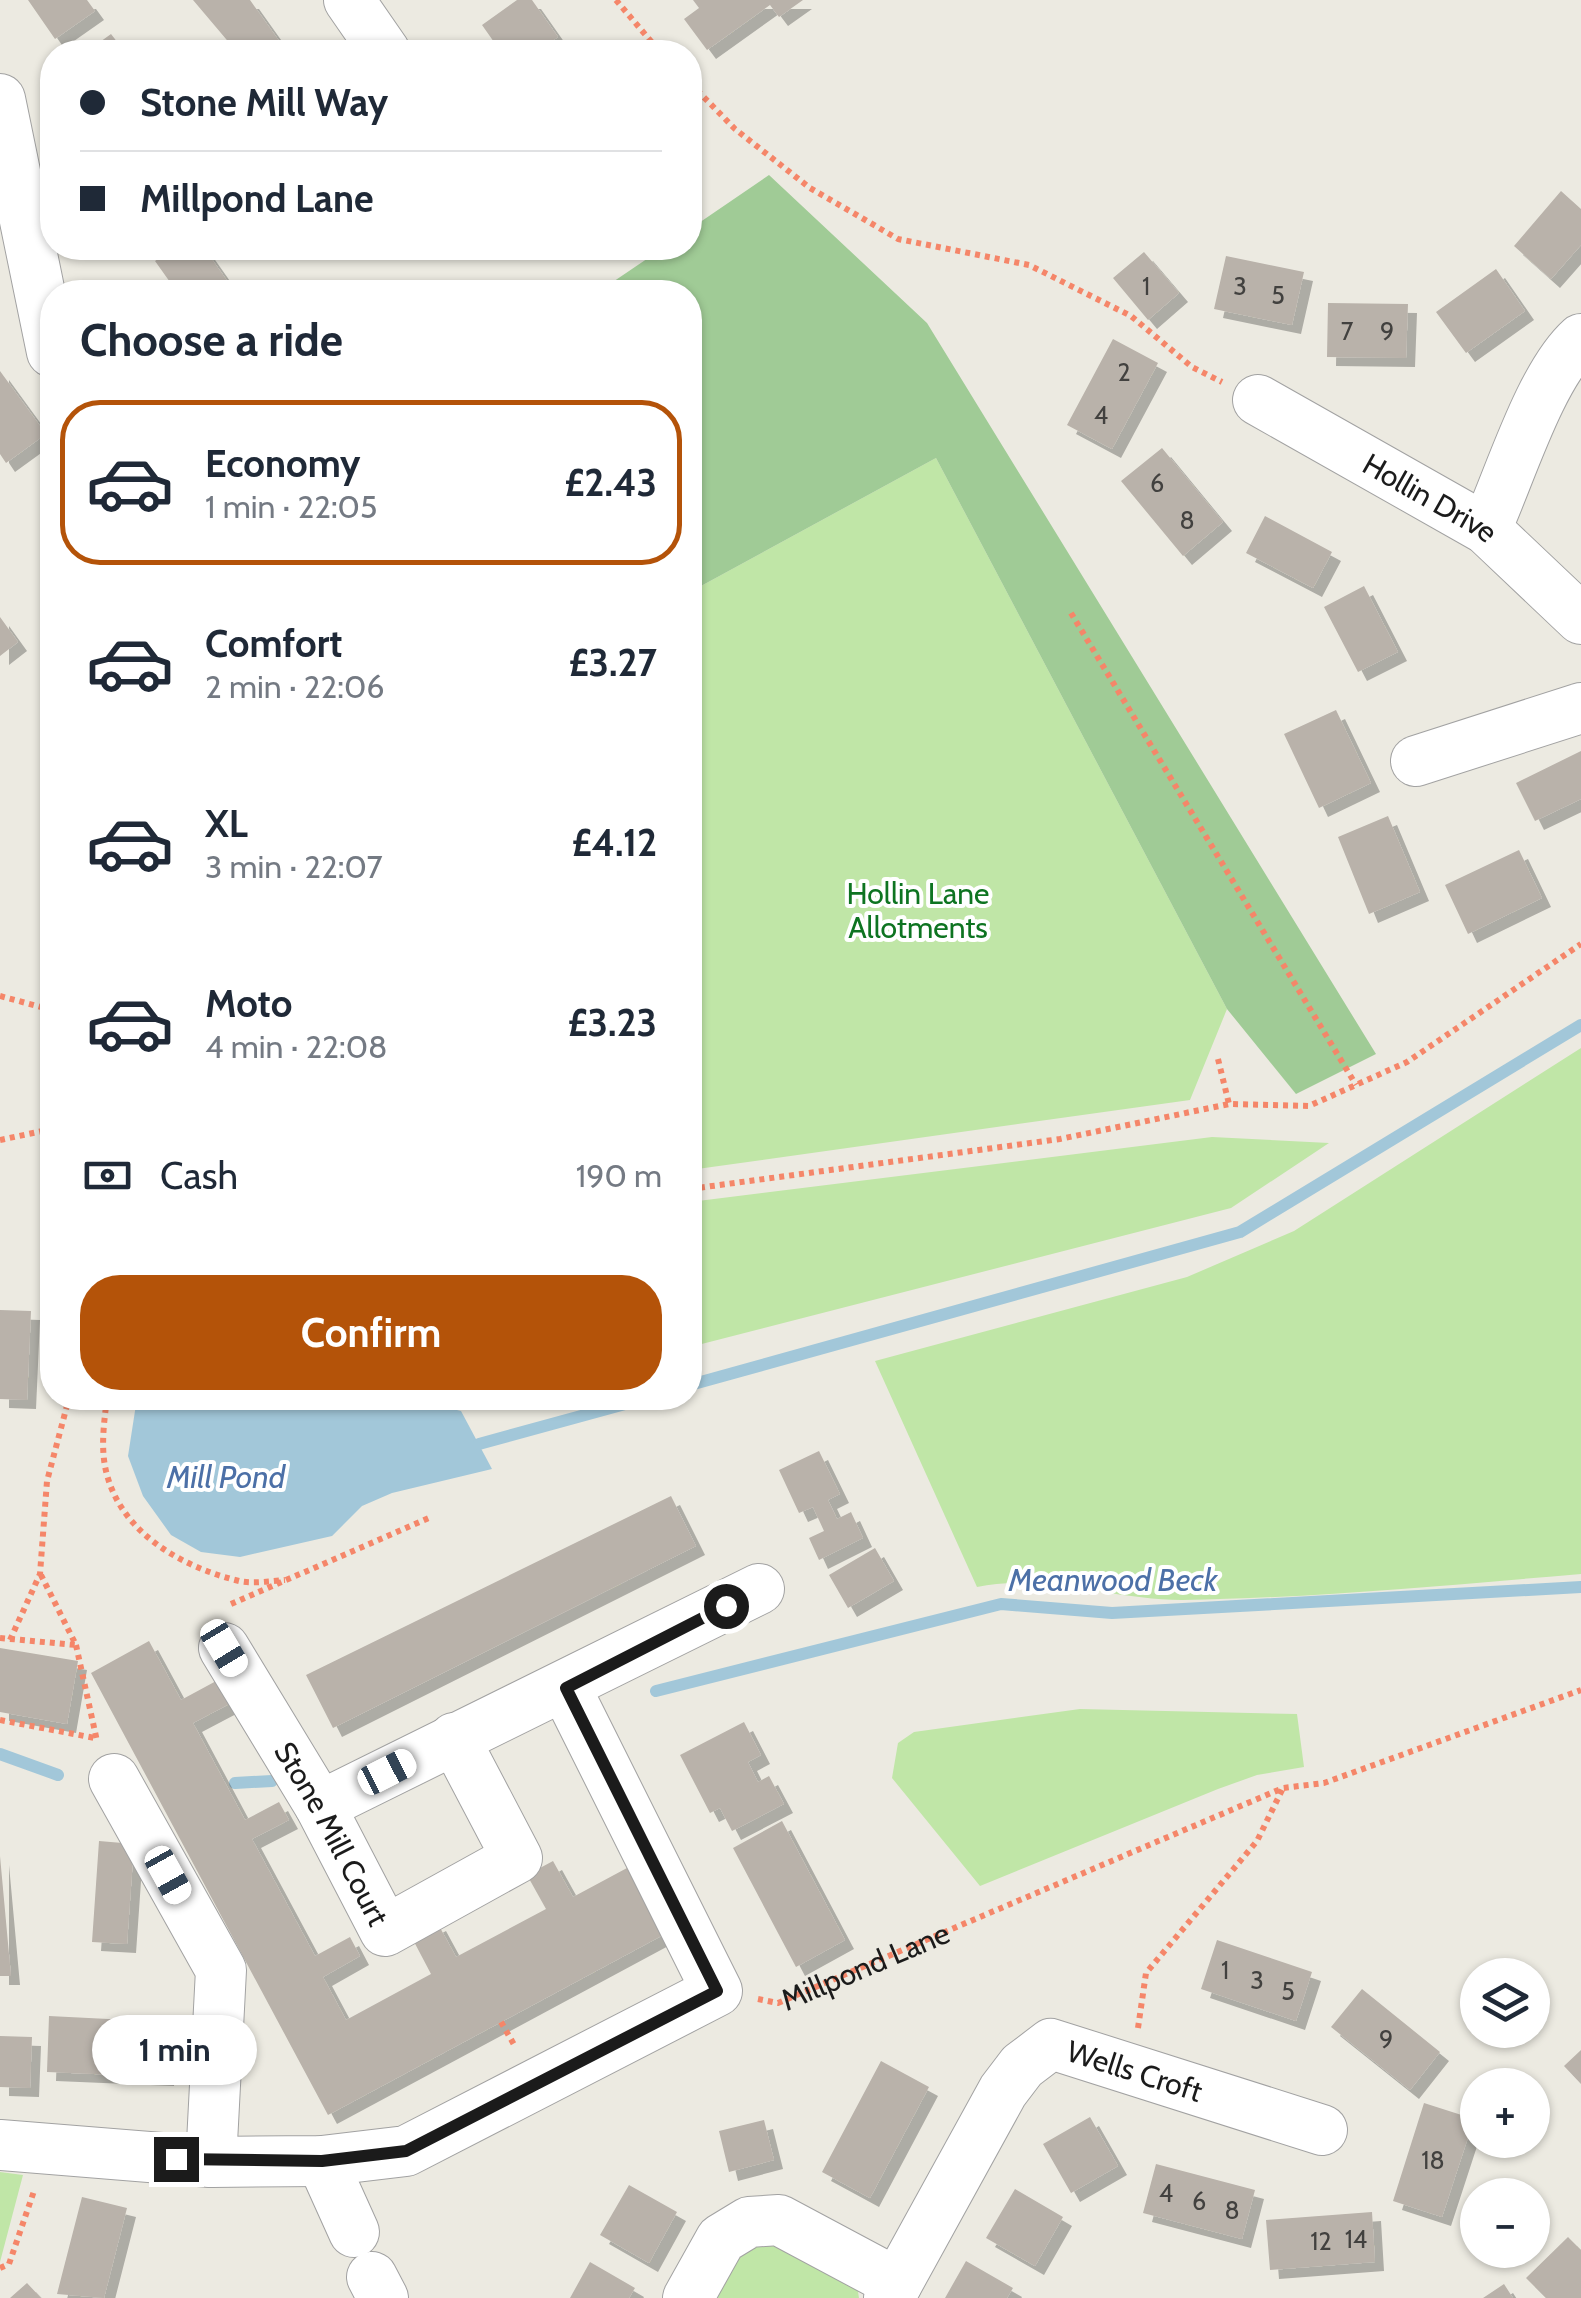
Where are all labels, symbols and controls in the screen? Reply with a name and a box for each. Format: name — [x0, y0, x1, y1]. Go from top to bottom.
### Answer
text: Stone Mill Way — [140, 79, 388, 126]
text: Millpond Lane — [140, 175, 373, 222]
house number: 1 — [1142, 271, 1150, 301]
house number: 3 — [1233, 271, 1247, 301]
house number: 5 — [1271, 280, 1285, 310]
text: Choose a ride — [80, 313, 343, 367]
house number: 7 — [1341, 316, 1354, 346]
house number: 9 — [1380, 316, 1394, 346]
house number: 2 — [1117, 357, 1131, 387]
house number: 4 — [1094, 400, 1108, 430]
icon: car — [85, 438, 175, 528]
text: Economy — [205, 440, 360, 487]
street label: Hollin Drive — [1356, 445, 1506, 550]
text: £2.43 — [565, 459, 657, 506]
house number: 6 — [1150, 468, 1164, 498]
text: 1 min · 22:05 — [205, 487, 377, 526]
house number: 8 — [1179, 505, 1195, 535]
icon: car — [85, 618, 175, 708]
text: Comfort — [205, 620, 342, 667]
text: £3.27 — [569, 639, 657, 686]
text: 2 min · 22:06 — [205, 667, 384, 706]
icon: car — [85, 798, 175, 888]
text: XL — [205, 800, 248, 847]
text: £4.12 — [572, 819, 657, 866]
text: 3 min · 22:07 — [205, 847, 383, 886]
park label: Hollin Lane Allotments — [847, 875, 989, 946]
icon: car — [85, 978, 175, 1068]
text: Moto — [205, 980, 292, 1027]
text: £3.23 — [568, 999, 657, 1046]
text: 4 min · 22:08 — [205, 1027, 387, 1066]
icon: cash — [80, 1148, 135, 1203]
text: Cash — [160, 1152, 238, 1199]
text: 190 m — [576, 1156, 662, 1195]
button: Confirm — [80, 1275, 662, 1390]
water label: Mill Pond — [166, 1457, 287, 1496]
water label: Meanwood Beck — [1008, 1560, 1219, 1599]
route start — [704, 1584, 749, 1629]
car — [196, 1615, 252, 1681]
street label: Stone Mill Court — [267, 1735, 397, 1932]
car — [353, 1745, 421, 1799]
car — [140, 1841, 196, 1909]
street label: Millpond Lane — [775, 1914, 955, 2018]
house number: 1 — [1221, 1955, 1229, 1985]
map controls — [1460, 1958, 1550, 2268]
button: layers — [1460, 1958, 1550, 2048]
house number: 3 — [1250, 1965, 1264, 1995]
house number: 5 — [1281, 1976, 1295, 2006]
callout: 1 min — [94, 2014, 258, 2084]
house number: 9 — [1379, 2024, 1393, 2054]
text: 1 min — [138, 2030, 211, 2069]
street label: Wells Croft — [1063, 2032, 1207, 2109]
button: + — [1460, 2068, 1550, 2158]
route end — [154, 2137, 199, 2182]
house number: 18 — [1421, 2145, 1445, 2175]
house number: 4 — [1159, 2178, 1173, 2208]
button: − — [1460, 2178, 1550, 2268]
house number: 6 — [1192, 2186, 1206, 2216]
house number: 8 — [1224, 2195, 1240, 2225]
house number: 14 — [1345, 2224, 1367, 2254]
house number: 12 — [1310, 2226, 1332, 2256]

